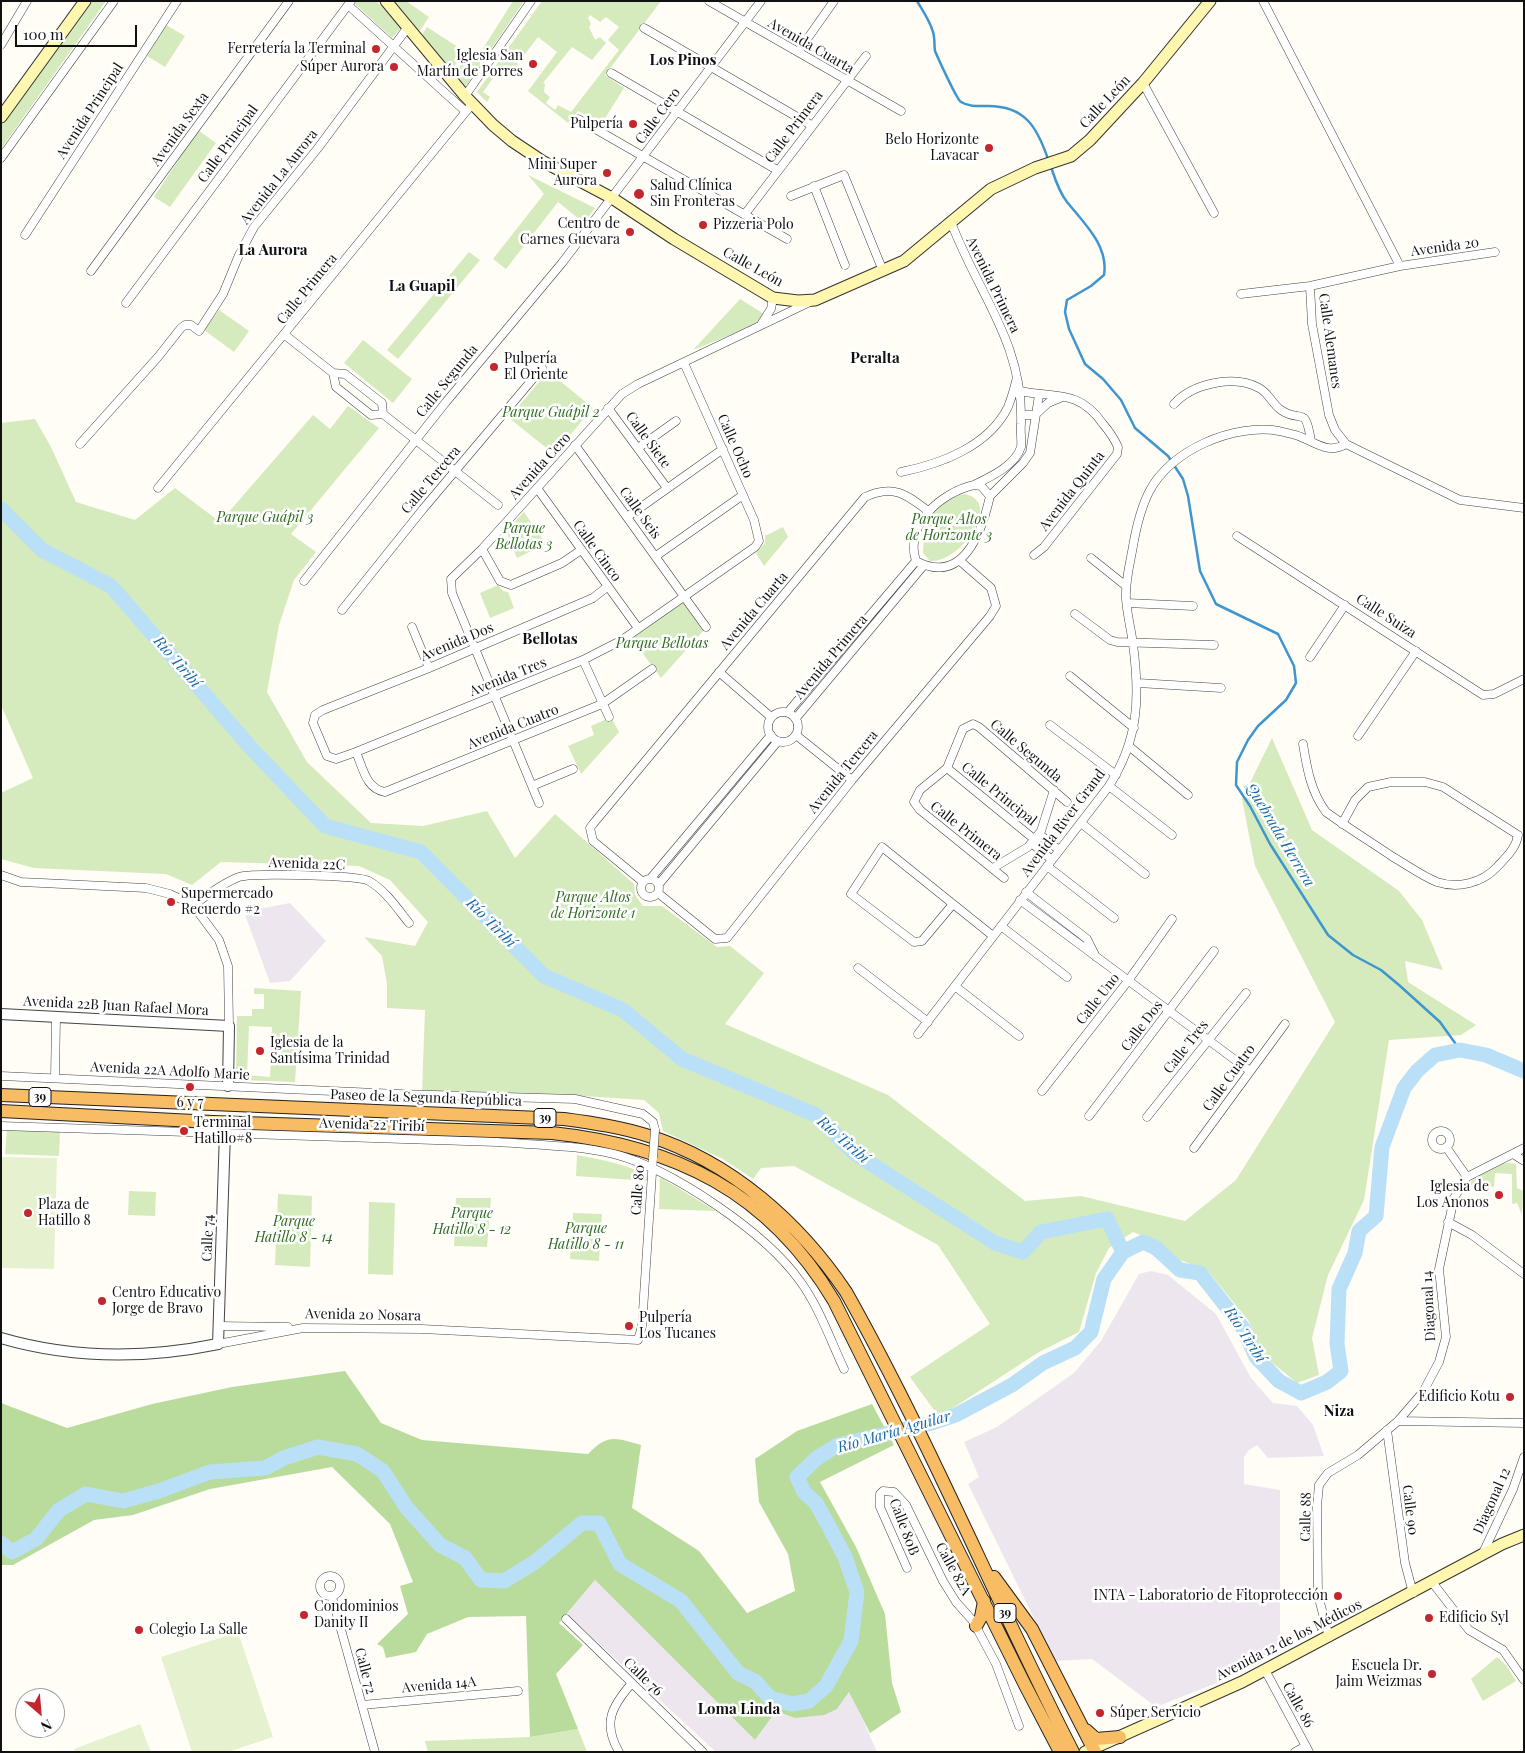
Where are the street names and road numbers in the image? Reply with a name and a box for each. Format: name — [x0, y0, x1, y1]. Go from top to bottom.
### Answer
street label: Avenida Cuarta — [765, 15, 857, 77]
street label: Avenida Principal — [53, 60, 127, 162]
street label: Calle León — [1076, 72, 1134, 132]
street label: Calle Cero — [632, 85, 684, 147]
street label: Calle Primera — [761, 87, 827, 167]
street label: Avenida Sexta — [148, 89, 212, 169]
street label: Calle Principal — [194, 102, 262, 186]
street label: Avenida La Aurora — [237, 126, 321, 228]
street label: Avenida Primera — [962, 234, 1024, 336]
street label: Avenida 20 — [1410, 234, 1480, 260]
street label: Calle León — [720, 244, 786, 290]
street label: Calle Primera — [273, 250, 341, 328]
street label: Calle Alemanes — [1315, 292, 1345, 390]
street label: Calle Segunda — [413, 341, 481, 421]
street label: Calle Siete — [622, 408, 674, 472]
street label: Calle Ocho — [713, 411, 757, 481]
street label: Avenida Cero — [506, 429, 574, 503]
street label: Calle Tercera — [398, 443, 464, 517]
street label: Avenida Quinta — [1036, 448, 1108, 534]
street label: Calle Seis — [616, 484, 664, 542]
street label: Calle Cinco — [569, 517, 625, 585]
street label: Avenida Cuarta — [717, 569, 791, 653]
street label: Calle Suiza — [1353, 590, 1419, 642]
street label: Avenida Primera — [791, 611, 871, 703]
street label: Avenida Dos — [418, 619, 496, 665]
street label: Avenida Tres — [467, 654, 549, 700]
street label: Avenida Cuatro — [465, 701, 561, 753]
street label: Calle Segunda — [987, 716, 1065, 786]
street label: Avenida Tercera — [804, 727, 882, 817]
street label: Calle Principal — [958, 759, 1040, 829]
street label: Avenida River Grand — [1017, 766, 1109, 880]
street label: Calle Primera — [927, 798, 1005, 864]
street label: Avenida 22C — [268, 854, 346, 874]
street label: Calle Uno — [1073, 970, 1123, 1028]
street label: Avenida 22B Juan Rafael Mora — [23, 993, 209, 1019]
street label: Calle Dos — [1118, 997, 1166, 1055]
street label: Calle Tres — [1160, 1017, 1212, 1077]
street label: Calle Cuatro — [1199, 1041, 1259, 1115]
street label: Avenida 22A Adolfo Marie — [90, 1058, 250, 1084]
street label: Paseo de la Segunda República — [330, 1086, 522, 1110]
road number: 39 — [29, 1088, 51, 1106]
road number: 39 — [534, 1108, 556, 1128]
street label: Avenida 22 Tiribí — [319, 1115, 425, 1135]
street label: Calle 80 — [628, 1164, 648, 1216]
street label: Calle 74 — [199, 1214, 217, 1262]
street label: Diagonal 14 — [1419, 1270, 1439, 1342]
street label: Avenida 20 Nosara — [305, 1306, 421, 1324]
street label: Diagonal 12 — [1470, 1465, 1514, 1537]
street label: Calle 90 — [1399, 1484, 1421, 1536]
street label: Calle 88 — [1297, 1492, 1315, 1542]
street label: Calle 80B — [886, 1496, 922, 1558]
street label: Calle 82A — [932, 1540, 974, 1598]
street label: Avenida 12 de los Médicos — [1213, 1596, 1365, 1684]
road number: 39 — [994, 1604, 1016, 1622]
street label: Calle 72 — [351, 1646, 379, 1696]
street label: Calle 76 — [620, 1654, 666, 1700]
street label: Avenida 14A — [401, 1673, 477, 1697]
street label: Calle 86 — [1279, 1679, 1317, 1731]

